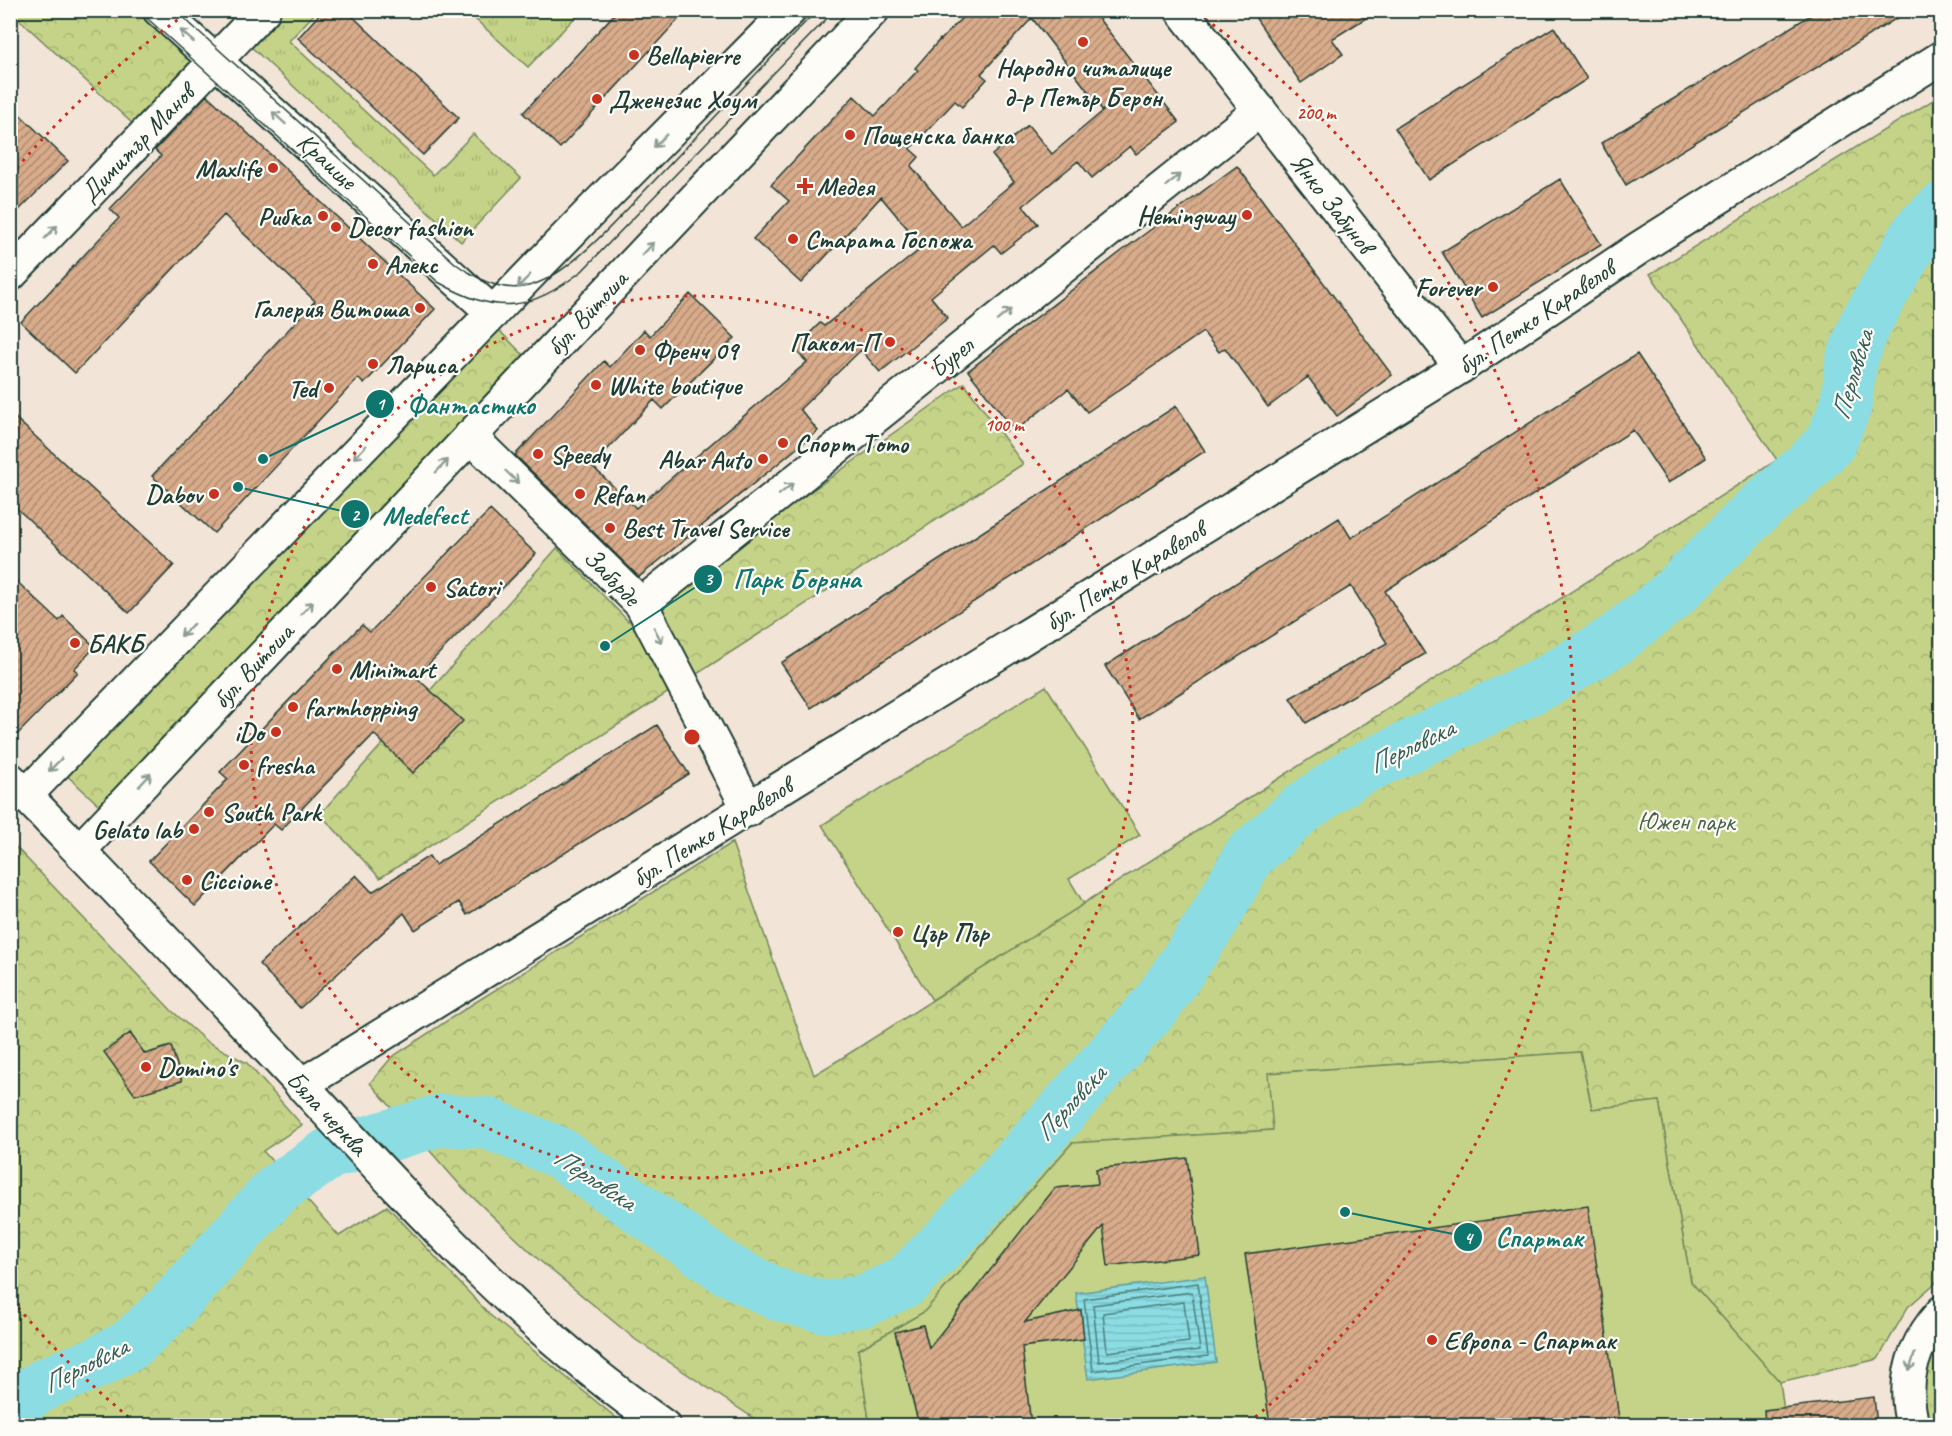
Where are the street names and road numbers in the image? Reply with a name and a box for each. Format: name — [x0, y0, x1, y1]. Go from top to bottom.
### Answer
street label: Димитър Манов — [73, 74, 205, 209]
street label: Краище — [290, 125, 365, 198]
street label: Янко Забунов — [1283, 146, 1384, 263]
street label: бул. Петко Каравелов — [1451, 249, 1625, 382]
street label: бул. Витоша — [539, 262, 637, 363]
street label: Бурел — [922, 328, 982, 385]
street label: бул. Петко Каравелов — [1039, 511, 1216, 639]
street label: Забърде — [576, 541, 649, 615]
street label: бул. Витоша — [205, 615, 303, 716]
street label: бул. Петко Каравелов — [626, 767, 803, 895]
street label: Бяла черква — [279, 1063, 376, 1164]

